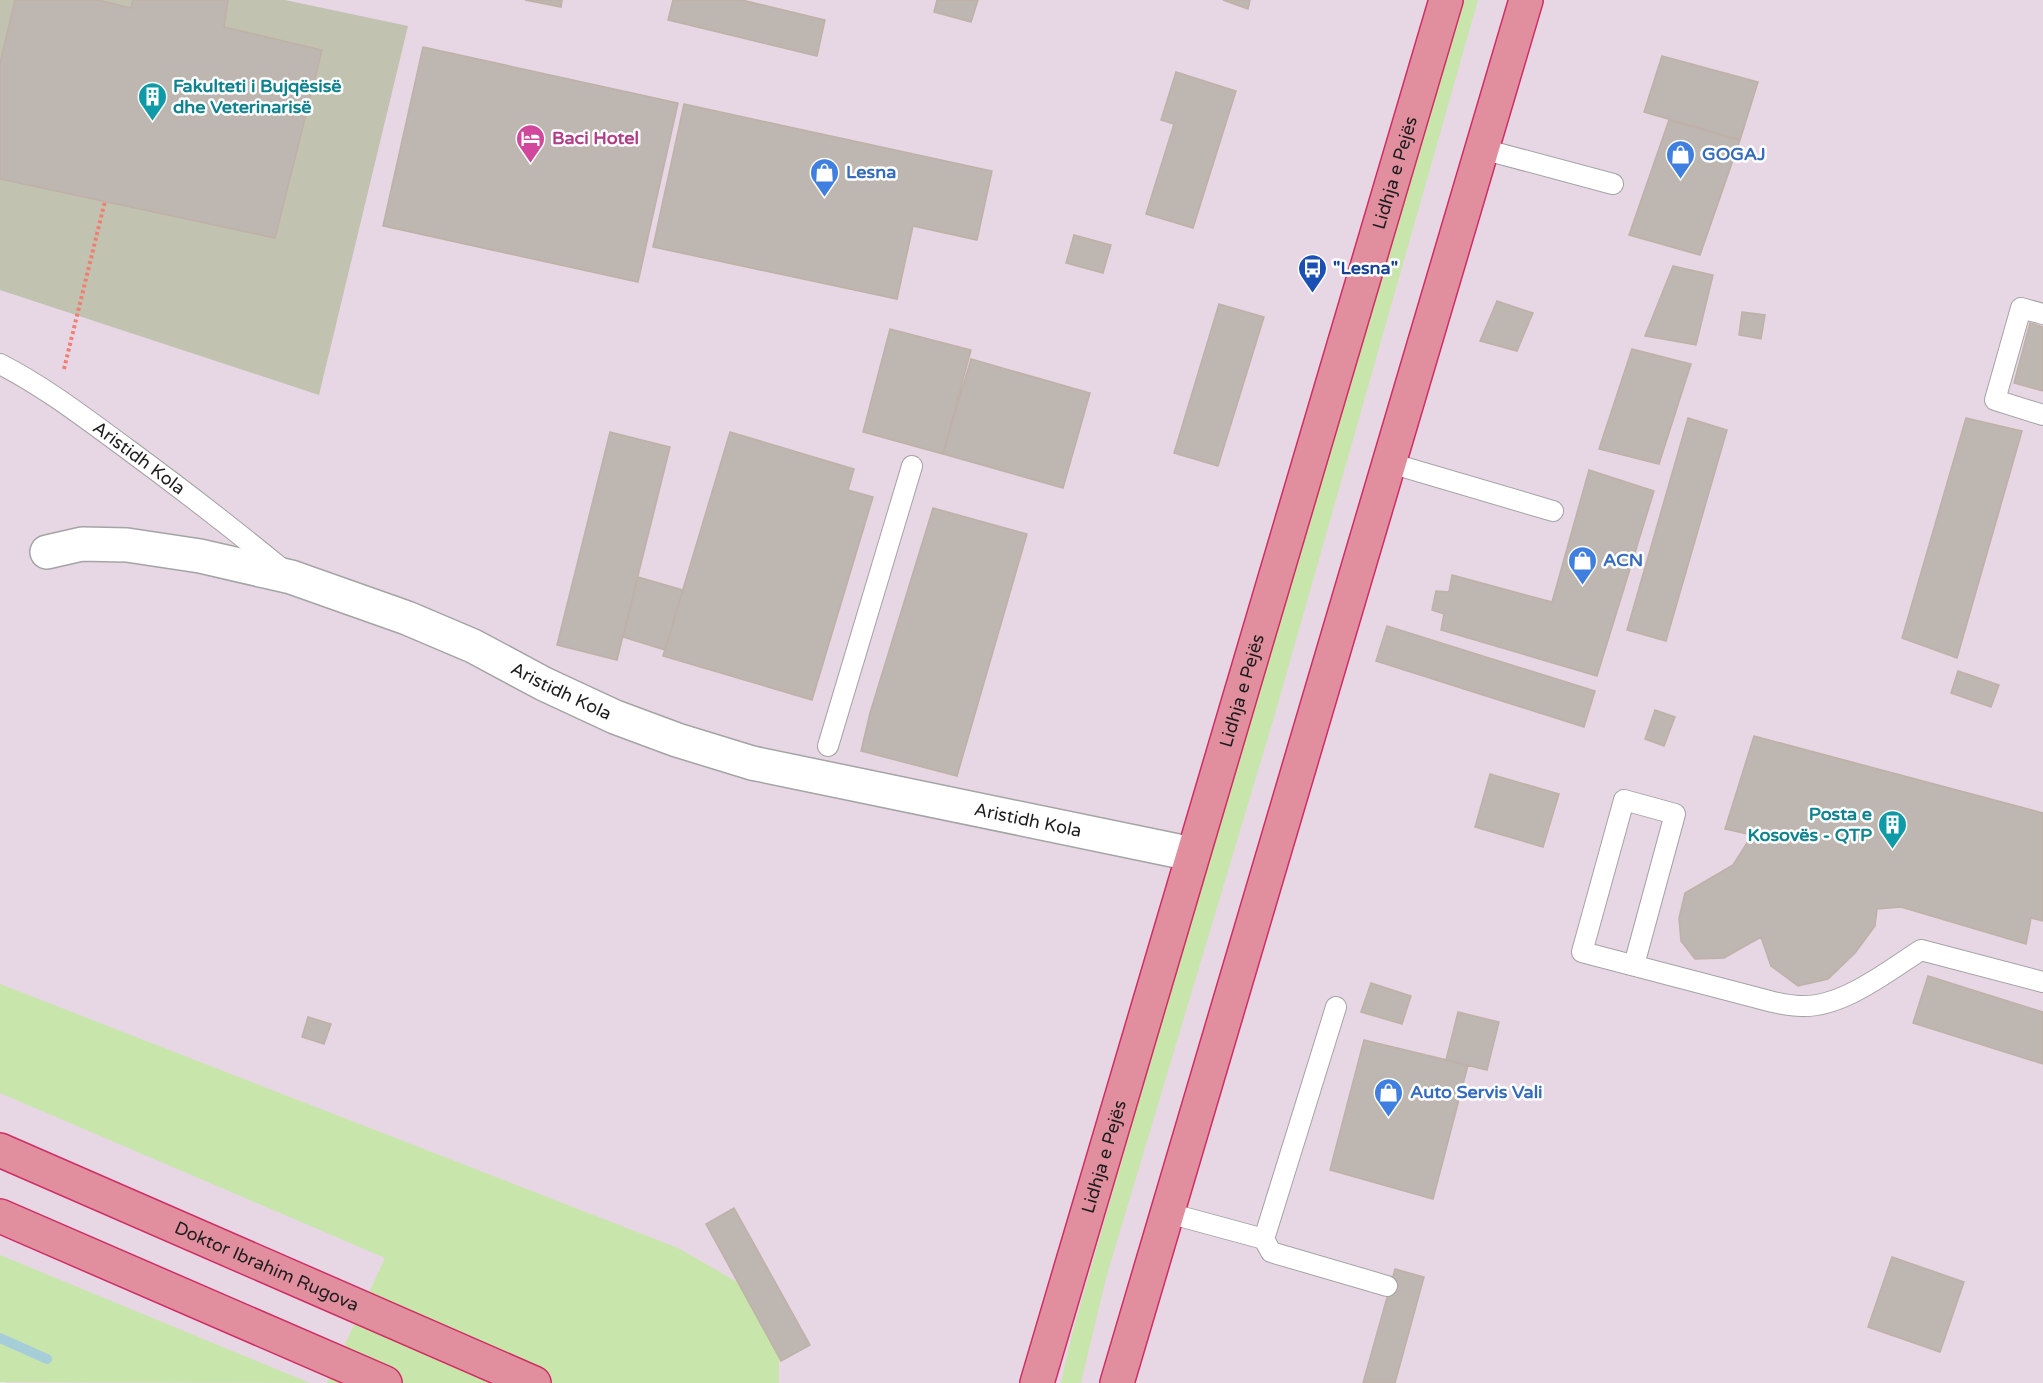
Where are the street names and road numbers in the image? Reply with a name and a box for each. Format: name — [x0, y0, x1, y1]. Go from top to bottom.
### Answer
street label: Lidhja e Pejës — [1368, 114, 1422, 232]
street label: Aristidh Kola — [89, 416, 190, 499]
street label: Lidhja e Pejës — [1215, 631, 1269, 750]
street label: Aristidh Kola — [507, 657, 615, 725]
street label: Aristidh Kola — [972, 798, 1084, 842]
street label: Lidhja e Pejës — [1077, 1097, 1131, 1216]
street label: Doktor Ibrahim Rugova — [171, 1217, 362, 1316]

